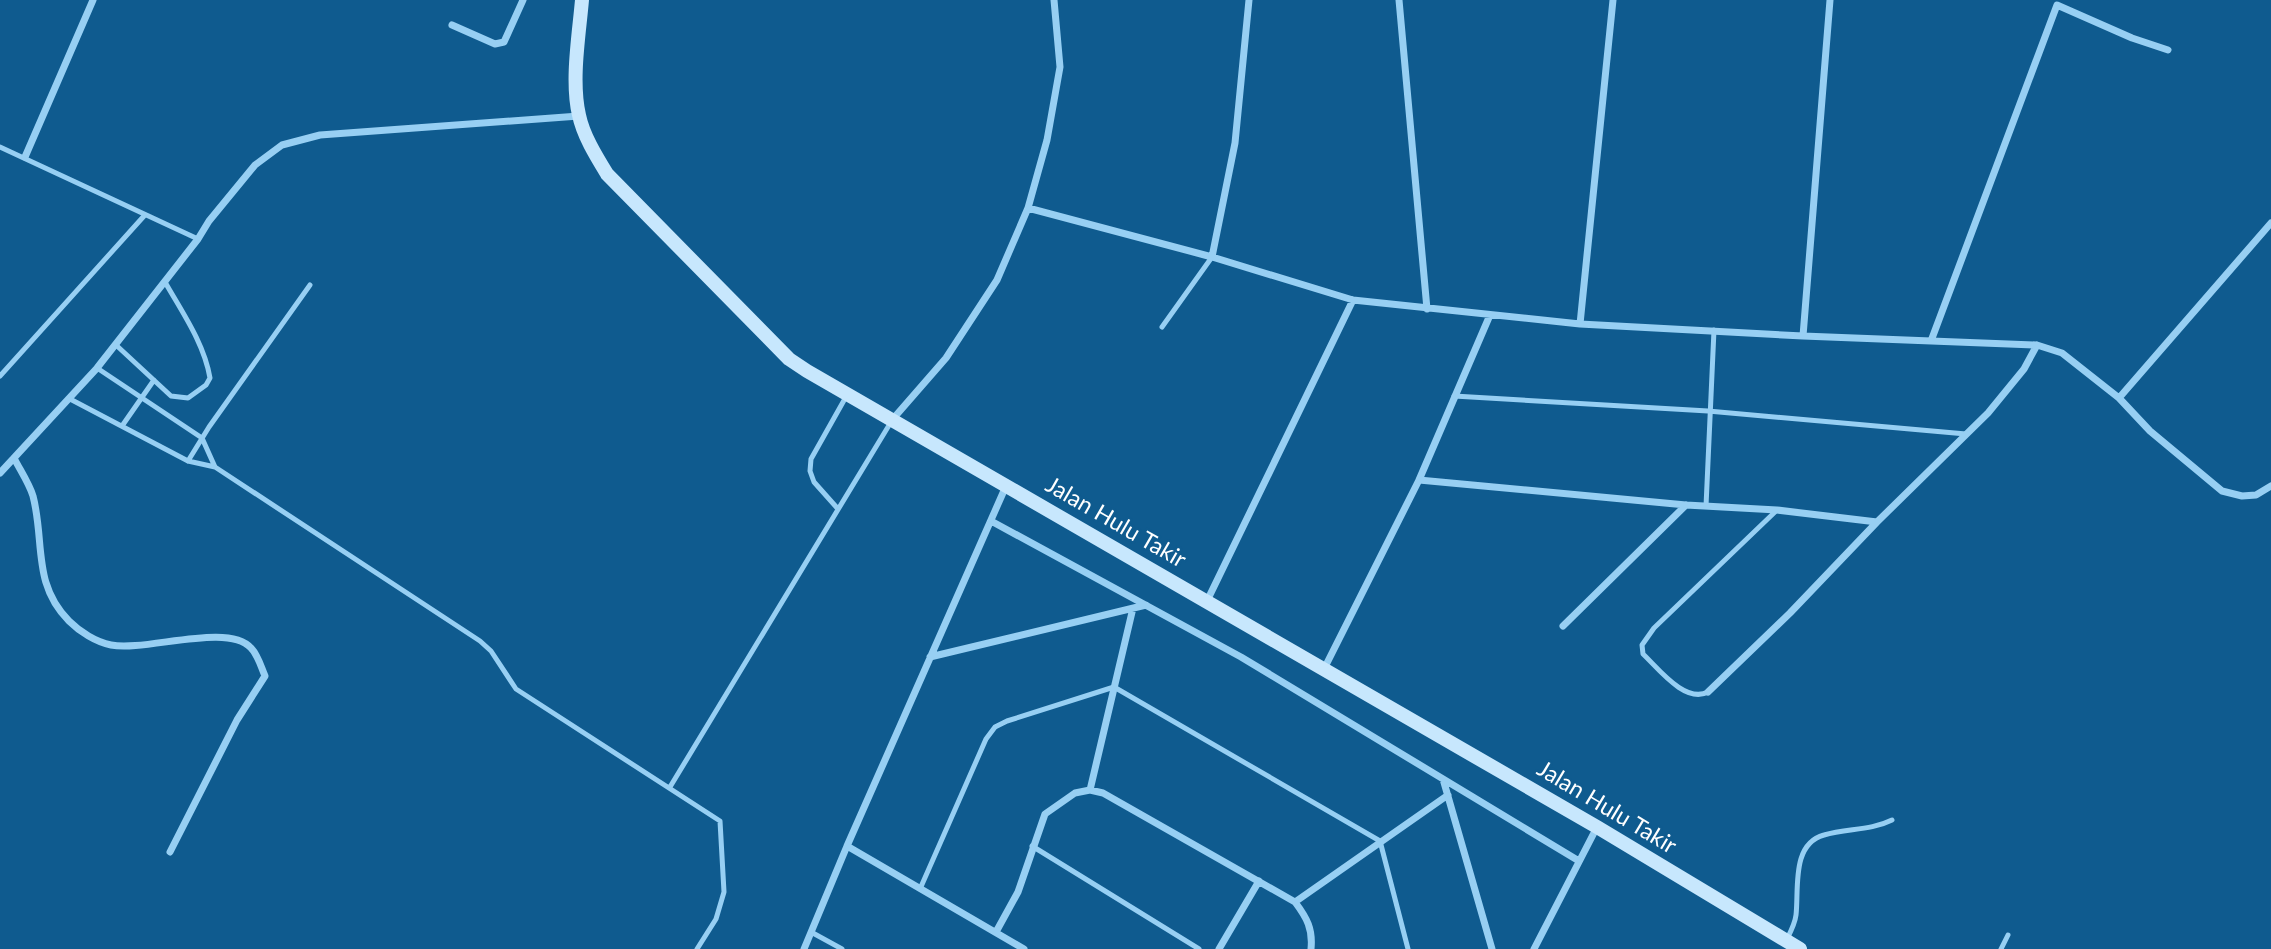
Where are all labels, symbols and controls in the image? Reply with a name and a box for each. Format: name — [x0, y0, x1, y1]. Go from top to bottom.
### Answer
street label: Jalan Hulu Takir — [1041, 470, 1192, 573]
street label: Jalan Hulu Takir — [1533, 753, 1683, 859]

